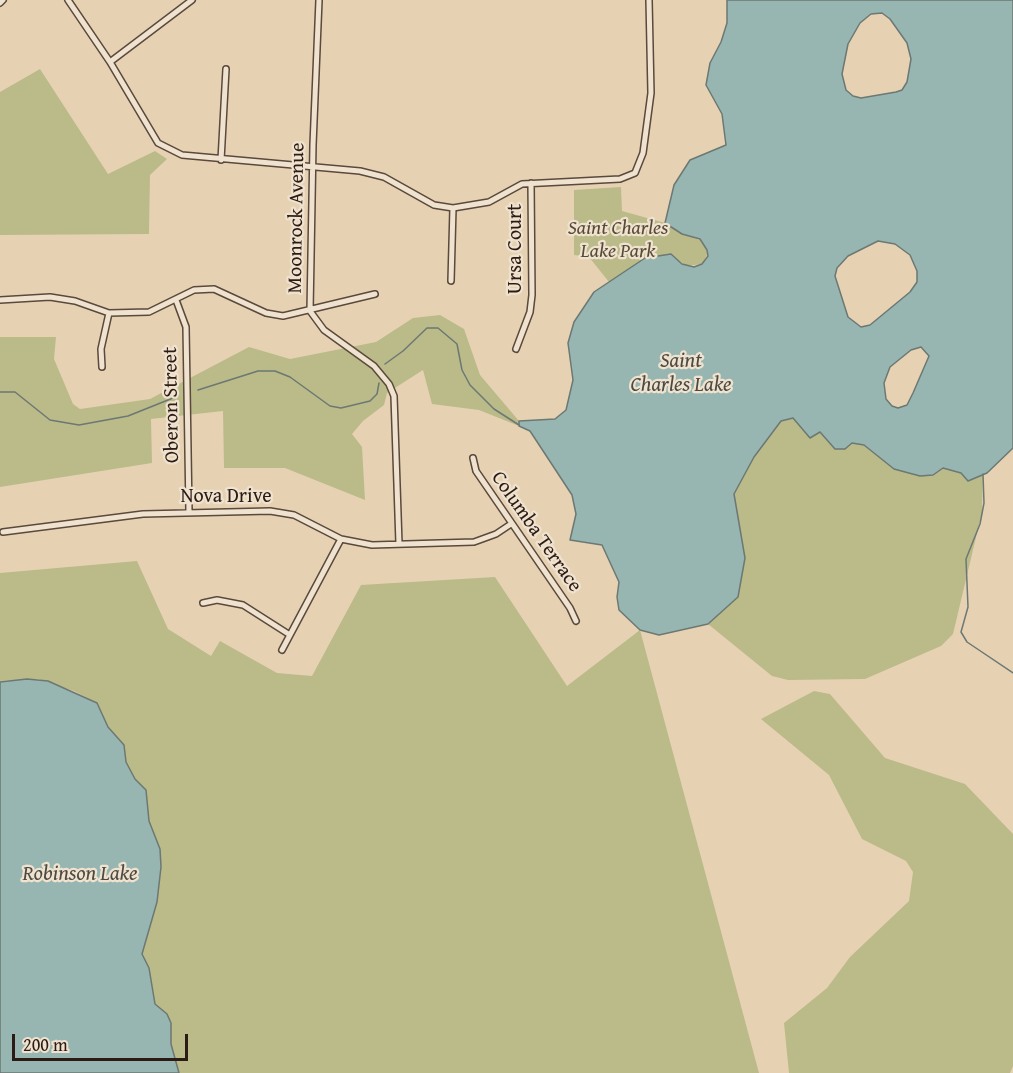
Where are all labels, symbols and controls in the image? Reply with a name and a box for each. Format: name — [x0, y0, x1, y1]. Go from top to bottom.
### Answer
street label: Moonrock Avenue — [284, 142, 310, 294]
street label: Ursa Court — [504, 204, 528, 294]
park label: Saint Charles Lake Park — [568, 217, 668, 264]
street label: Oberon Street — [159, 347, 185, 463]
water label: Saint Charles Lake — [630, 349, 732, 399]
street label: Columba Terrace — [485, 467, 587, 597]
street label: Nova Drive — [180, 485, 272, 509]
water label: Robinson Lake — [23, 862, 137, 888]
scale bar — [15, 1022, 190, 1060]
text: 200 m — [23, 1031, 68, 1058]

